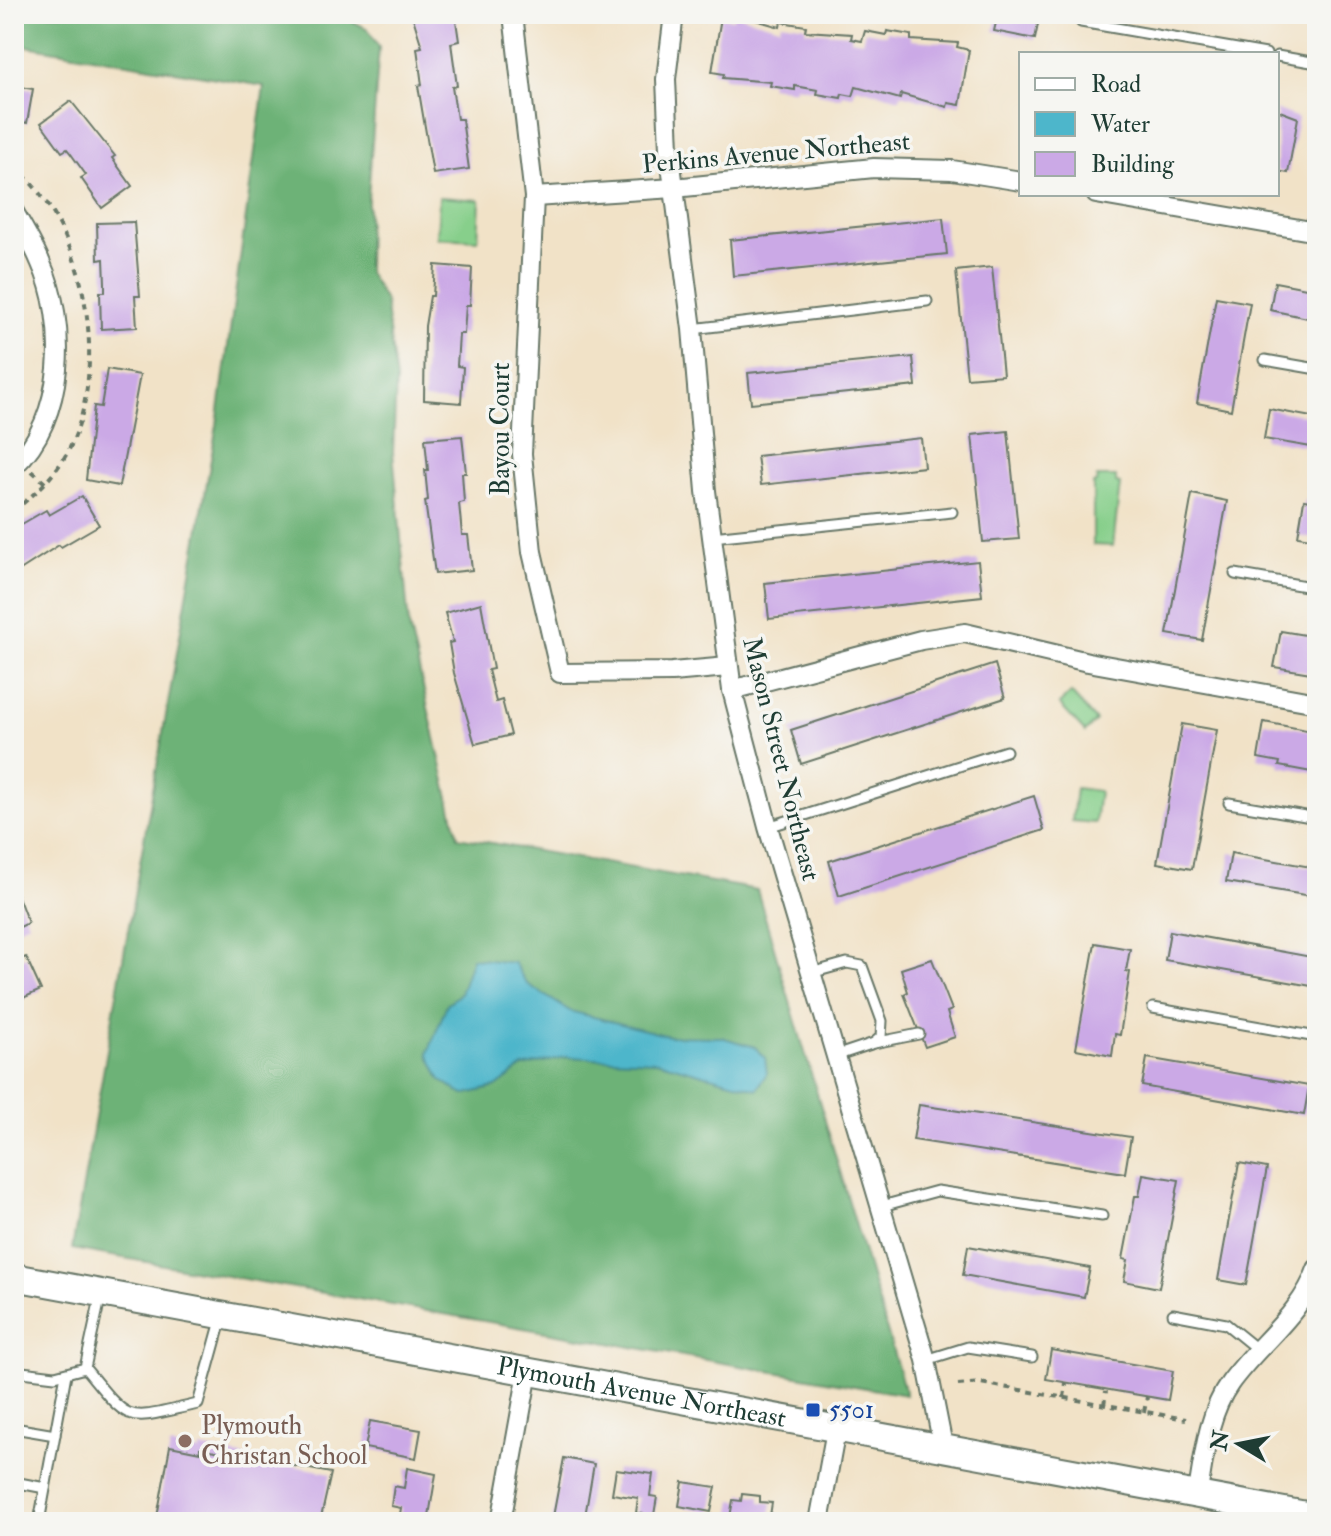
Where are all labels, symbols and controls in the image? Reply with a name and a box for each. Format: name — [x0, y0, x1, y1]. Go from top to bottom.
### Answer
legend — [1019, 52, 1279, 196]
text: Road — [1091, 69, 1141, 100]
text: Water — [1090, 109, 1150, 140]
street label: Perkins Avenue Northeast — [641, 125, 911, 181]
text: Building — [1091, 149, 1175, 180]
street label: Bayou Court — [485, 362, 517, 496]
street label: Mason Street Northeast — [735, 634, 827, 884]
street label: Plymouth Avenue Northeast — [494, 1350, 789, 1435]
place label: 5501 — [829, 1394, 874, 1426]
marker: 5501 — [804, 1401, 822, 1419]
north arrow — [1199, 1404, 1279, 1484]
place label: Plymouth Christan School — [201, 1410, 368, 1472]
text: N — [1205, 1428, 1236, 1454]
marker: Plymouth Christan School — [176, 1432, 194, 1450]

